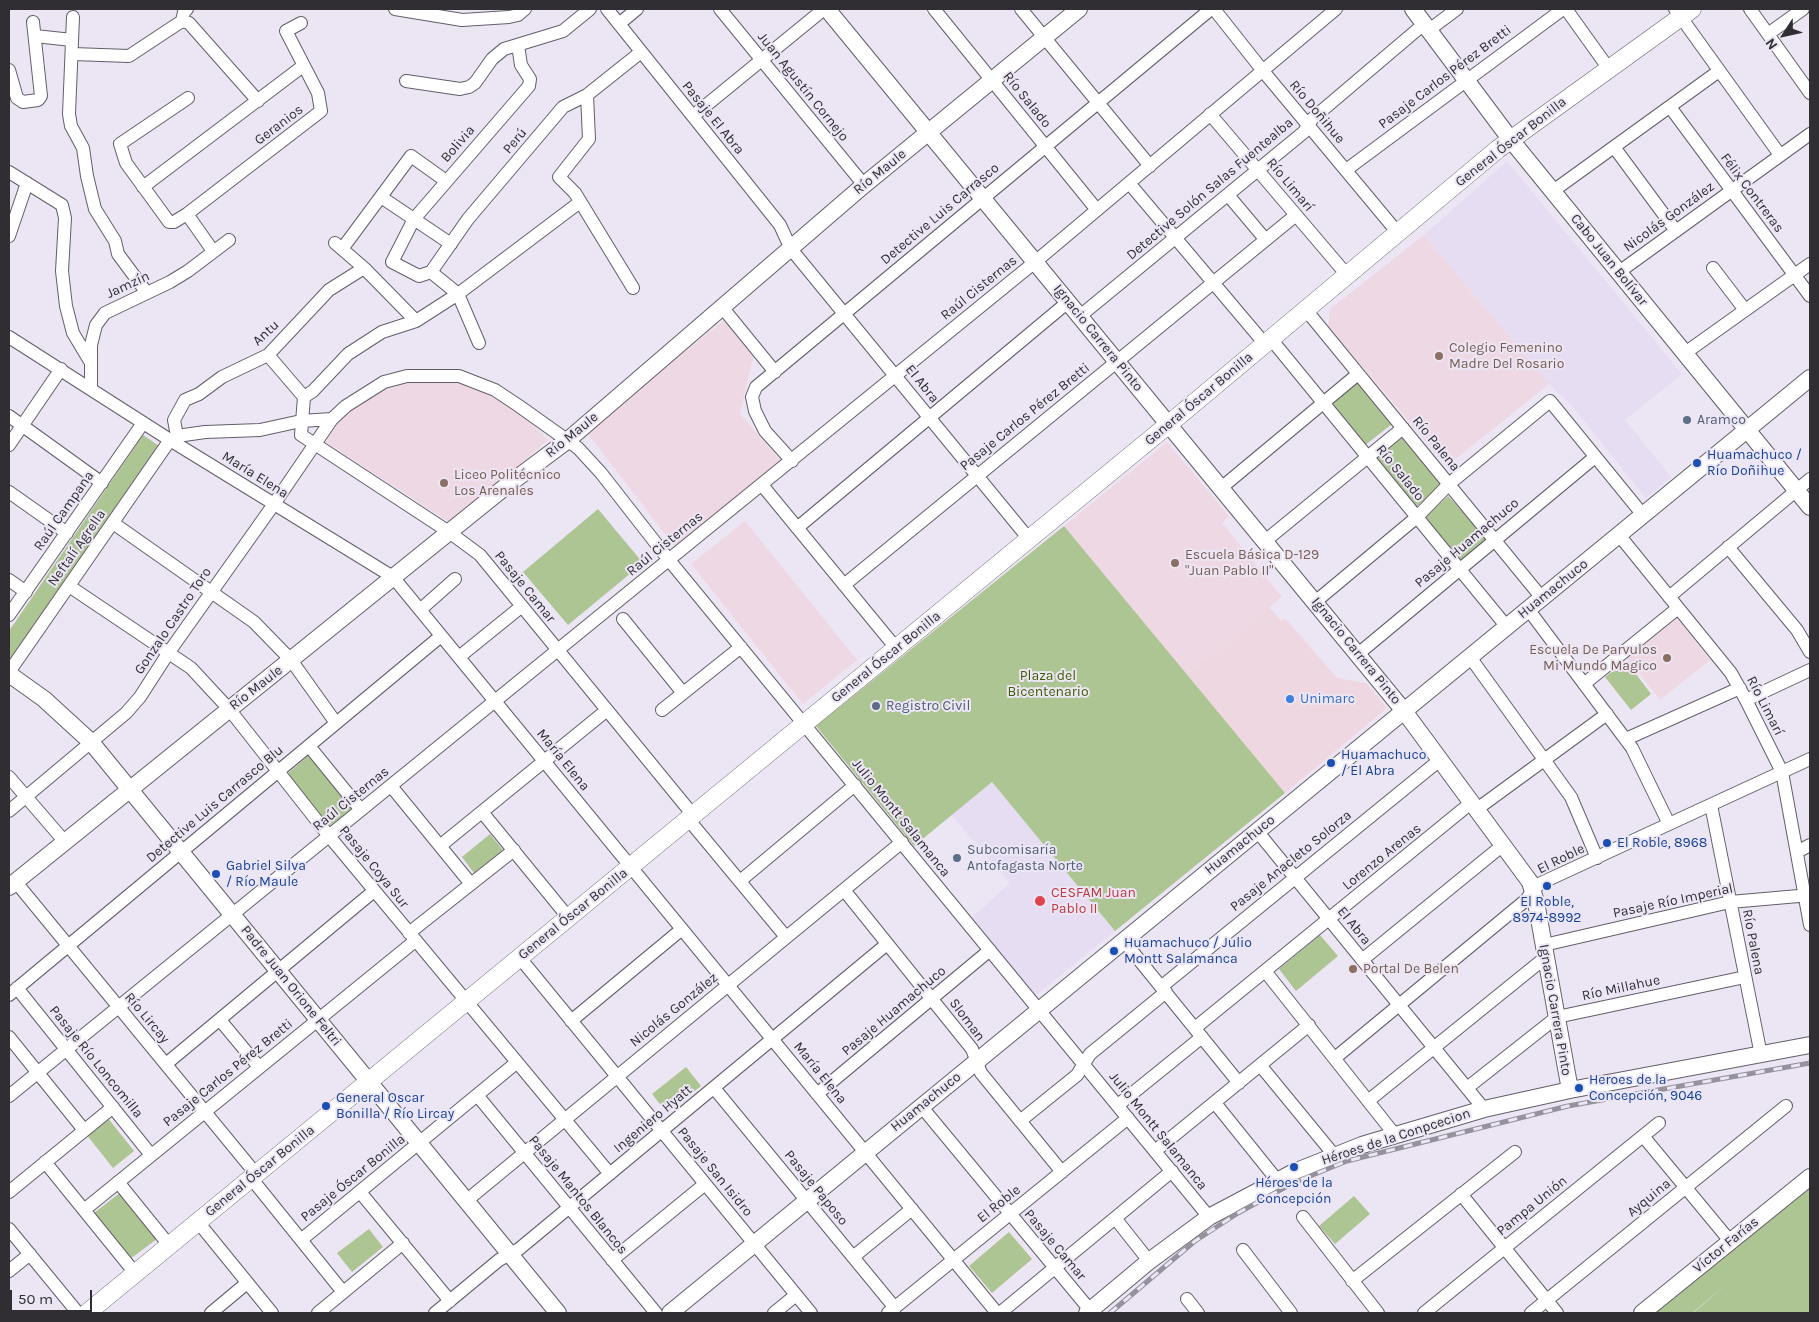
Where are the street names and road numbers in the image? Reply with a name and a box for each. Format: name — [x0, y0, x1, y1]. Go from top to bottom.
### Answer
street label: Pasaje Carlos Pérez Bretti — [1375, 22, 1515, 132]
street label: Juan Agustín Cornejo — [754, 29, 852, 145]
street label: Río Salado — [999, 68, 1055, 132]
street label: Río Doñihue — [1286, 77, 1348, 147]
street label: Pasaje El Abra — [678, 78, 748, 158]
street label: General Óscar Bonilla — [1452, 93, 1570, 191]
street label: Geranios — [251, 101, 307, 149]
street label: Detective Solón Salas Fuentealba — [1123, 114, 1297, 264]
street label: Bolivia — [437, 122, 479, 166]
street label: Perú — [499, 125, 531, 157]
street label: Río Maule — [850, 146, 910, 198]
street label: Félix Contreras — [1717, 150, 1787, 236]
street label: Río Limarí — [1263, 155, 1317, 215]
street label: Detective Luis Carrasco — [877, 160, 1003, 268]
street label: Nicolás González — [1620, 178, 1718, 256]
street label: Cabo Juan Bolívar — [1567, 211, 1651, 309]
street label: Raúl Cisternas — [938, 252, 1020, 324]
street label: Jamzín — [104, 268, 152, 302]
street label: Ignacio Carrera Pinto — [1050, 281, 1146, 395]
street label: Antu — [249, 317, 283, 349]
street label: General Óscar Bonilla — [1141, 349, 1257, 449]
street label: Pasaje Carlos Pérez Bretti — [957, 360, 1093, 474]
street label: El Abra — [902, 362, 942, 406]
street label: Río Maule — [542, 409, 602, 461]
street label: Río Palena — [1409, 413, 1463, 475]
street label: Río Salado — [1372, 441, 1428, 505]
street label: María Elena — [219, 448, 291, 502]
street label: Raúl Campana — [30, 468, 98, 554]
street label: Pasaje Huamachuco — [1412, 495, 1522, 591]
street label: Neftalí Agrella — [44, 506, 110, 590]
street label: Raúl Cisternas — [624, 508, 706, 580]
street label: Pasaje Camar — [491, 548, 559, 626]
street label: Huamachuco — [1515, 556, 1591, 622]
street label: Gonzalo Castro Toro — [131, 564, 215, 678]
street label: Ignacio Carrera Pinto — [1308, 594, 1404, 708]
street label: General Óscar Bonilla — [828, 608, 944, 706]
street label: Río Maule — [226, 662, 286, 714]
street label: Río Limarí — [1743, 673, 1787, 739]
street label: María Elena — [533, 726, 593, 794]
street label: Detective Luis Carrasco Blu — [143, 742, 287, 866]
street label: Julio Montt Salamanca — [848, 756, 954, 880]
street label: Raúl Cisternas — [310, 763, 392, 835]
street label: Pasaje Anacleto Solorza — [1227, 807, 1355, 915]
street label: Huamachuco — [1202, 812, 1278, 878]
street label: Lorenzo Arenas — [1339, 820, 1425, 894]
street label: Pasaje Coya Sur — [336, 822, 412, 912]
street label: El Roble — [1535, 840, 1587, 878]
street label: General Óscar Bonilla — [515, 865, 631, 963]
street label: Pasaje Río Imperial — [1611, 880, 1735, 922]
street label: El Abra — [1334, 904, 1374, 948]
street label: Río Palena — [1738, 908, 1768, 976]
street label: Padre Juan Orione Feltri — [237, 922, 345, 1050]
street label: Ignacio Carrera Pinto — [1535, 943, 1575, 1077]
street label: Pasaje Huamachuco — [839, 963, 949, 1059]
street label: Nicolás González — [627, 969, 721, 1051]
street label: Río Millahue — [1580, 972, 1662, 1004]
street label: Río Lircay — [121, 989, 173, 1047]
street label: Sloman — [945, 995, 989, 1045]
street label: Pasaje Río Loncomilla — [46, 1003, 146, 1121]
street label: Pasaje Carlos Pérez Bretti — [160, 1016, 296, 1130]
street label: María Elena — [790, 1039, 850, 1107]
street label: Huamachuco — [888, 1069, 964, 1135]
street label: Julio Montt Salamanca — [1105, 1069, 1211, 1193]
street label: Ingeniero Hyatt — [610, 1081, 696, 1157]
street label: Héroes de la Conpcecion — [1319, 1105, 1473, 1169]
street label: General Óscar Bonilla — [202, 1122, 318, 1220]
street label: Pasaje San Isidro — [674, 1124, 756, 1220]
street label: Pasaje Óscar Bonilla — [297, 1131, 409, 1225]
street label: Pasaje Mantos Blancos — [525, 1132, 631, 1258]
street label: Pasaje Paposo — [781, 1147, 851, 1229]
street label: Pampa Unión — [1493, 1173, 1571, 1239]
street label: Ayquina — [1624, 1175, 1674, 1221]
street label: El Roble — [974, 1182, 1024, 1226]
street label: Pasaje Camar — [1020, 1206, 1090, 1284]
street label: Víctor Farías — [1690, 1213, 1762, 1277]

